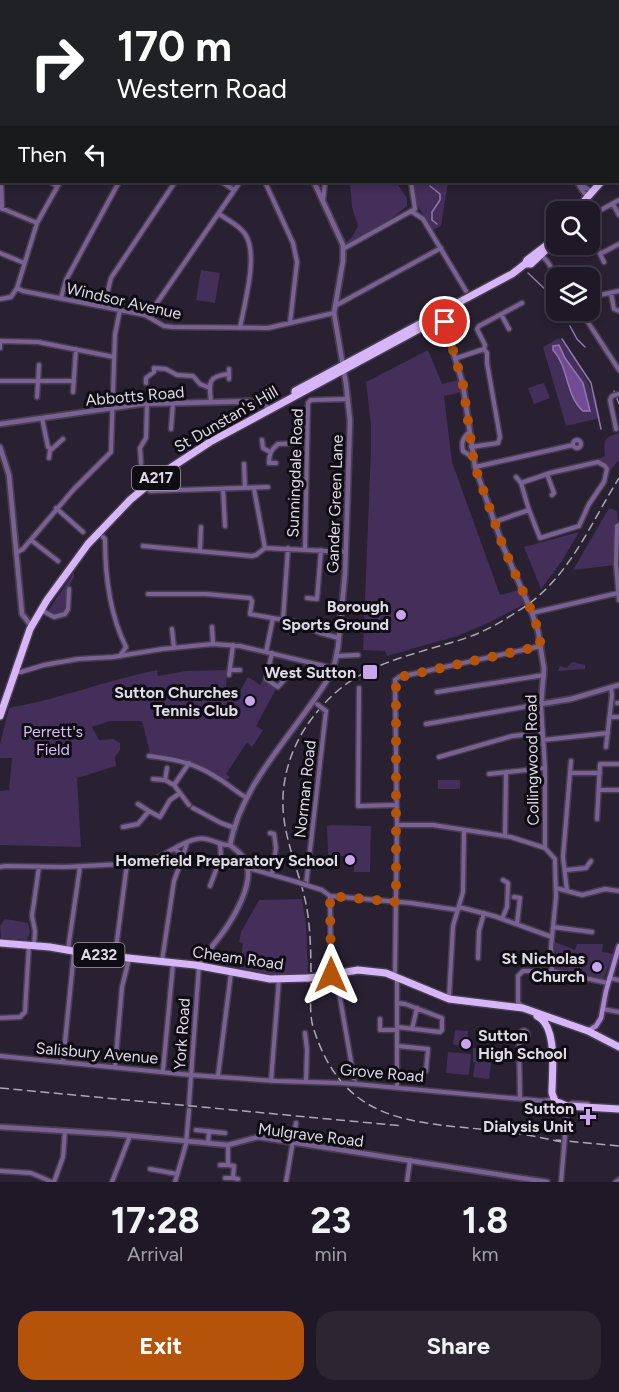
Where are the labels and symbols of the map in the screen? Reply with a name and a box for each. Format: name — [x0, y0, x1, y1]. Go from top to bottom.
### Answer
street label: Windsor Avenue — [65, 279, 184, 324]
pin — [419, 296, 470, 347]
street label: Abbotts Road — [85, 382, 185, 410]
street label: St Dunstan's Hill — [171, 382, 281, 456]
street label: Sunningdale Road — [283, 408, 307, 538]
street label: Gander Green Lane — [323, 434, 347, 574]
road number: A217 — [132, 466, 180, 490]
place label: Borough Sports Ground — [282, 597, 389, 634]
marker: Borough Sports Ground — [394, 608, 408, 622]
place label: West Sutton — [264, 663, 356, 682]
marker: West Sutton — [361, 663, 379, 681]
place label: Sutton Churches Tennis Club — [114, 683, 239, 720]
marker: Sutton Churches Tennis Club — [243, 694, 257, 708]
street label: Collingwood Road — [521, 694, 543, 826]
park label: Perrett's Field — [23, 722, 83, 759]
street label: Norman Road — [290, 739, 320, 839]
place label: Homefield Preparatory School — [115, 851, 338, 870]
marker: Homefield Preparatory School — [343, 853, 357, 867]
street label: Cheam Road — [191, 942, 285, 974]
road number: A232 — [74, 943, 124, 967]
position arrow — [299, 943, 363, 1007]
place label: St Nicholas Church — [501, 949, 586, 986]
marker: St Nicholas Church — [590, 960, 604, 974]
street label: York Road — [170, 997, 194, 1071]
place label: Sutton High School — [478, 1026, 567, 1063]
marker: Sutton High School — [459, 1037, 473, 1051]
street label: Salisbury Avenue — [35, 1038, 159, 1068]
street label: Grove Road — [339, 1060, 425, 1086]
place label: Sutton Dialysis Unit — [483, 1099, 574, 1136]
marker: Sutton Dialysis Unit — [579, 1108, 597, 1126]
street label: Mulgrave Road — [257, 1119, 365, 1151]

